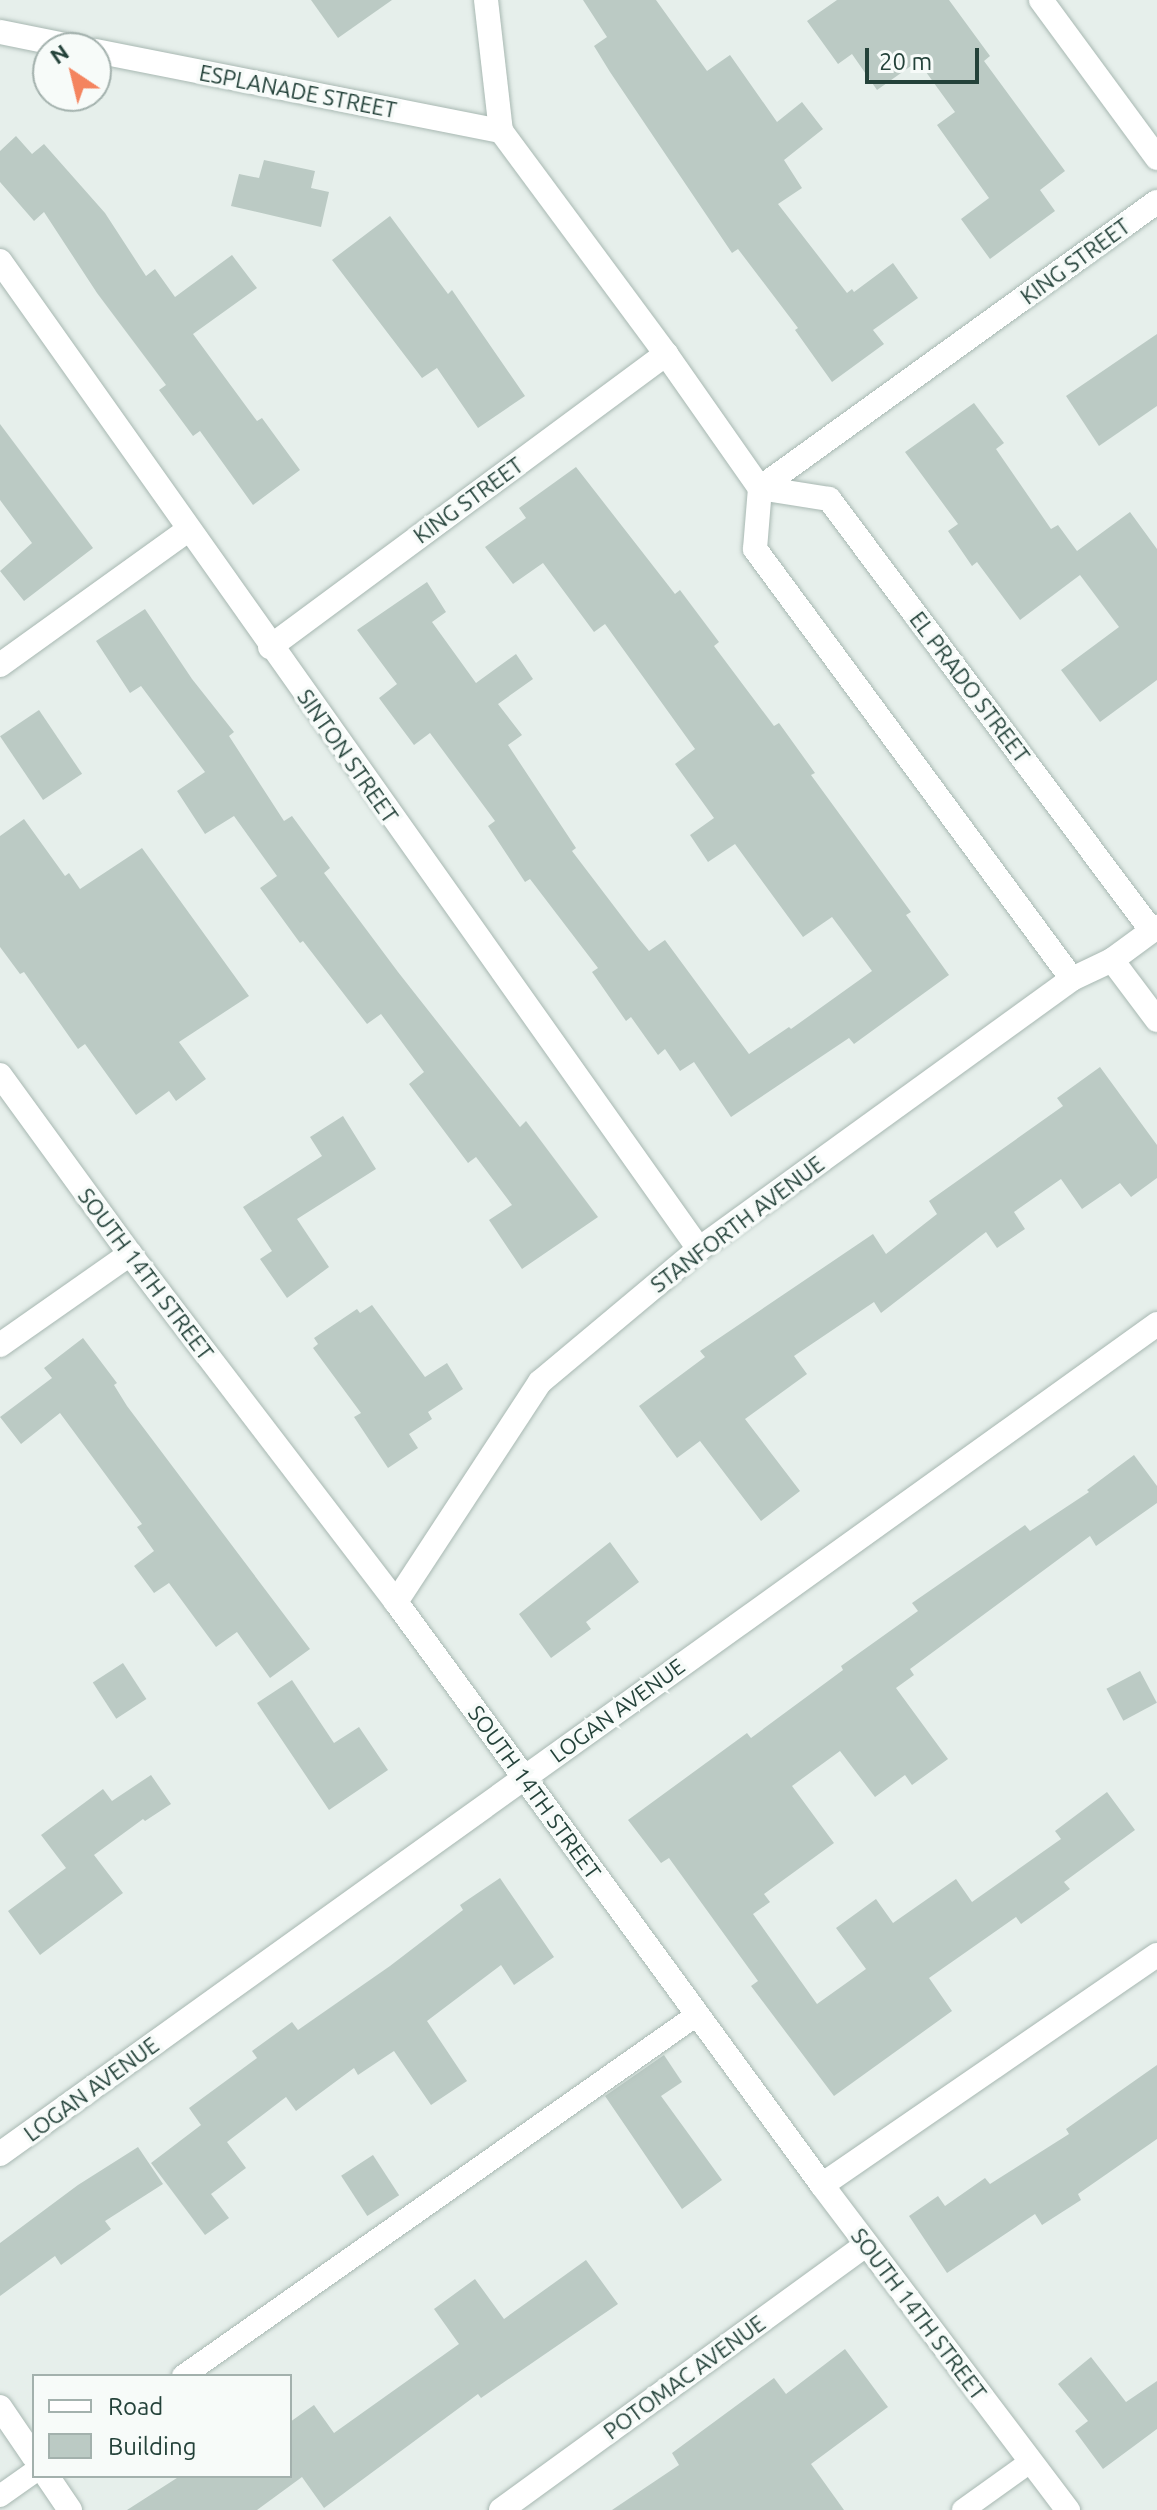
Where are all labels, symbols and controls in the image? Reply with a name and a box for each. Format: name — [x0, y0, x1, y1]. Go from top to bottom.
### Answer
north arrow — [32, 32, 112, 112]
scale bar — [869, 32, 983, 82]
text: N — [45, 39, 73, 69]
text: 20 m — [879, 48, 932, 75]
street label: ESPLANADE STREET — [197, 59, 399, 123]
street label: KING STREET — [1015, 212, 1135, 310]
street label: KING STREET — [408, 451, 528, 549]
street label: EL PRADO STREET — [905, 606, 1035, 768]
street label: SINTON STREET — [292, 684, 404, 828]
street label: STANFORTH AVENUE — [645, 1150, 829, 1298]
street label: SOUTH 14TH STREET — [73, 1183, 219, 1365]
street label: LOGAN AVENUE — [545, 1652, 689, 1768]
street label: SOUTH 14TH STREET — [463, 1700, 607, 1884]
street label: LOGAN AVENUE — [19, 2031, 163, 2147]
street label: SOUTH 14TH STREET — [846, 2223, 992, 2405]
street label: POTOMAC AVENUE — [598, 2310, 770, 2444]
legend — [32, 2374, 292, 2478]
text: Road — [108, 2393, 163, 2420]
text: Building — [108, 2433, 196, 2460]

